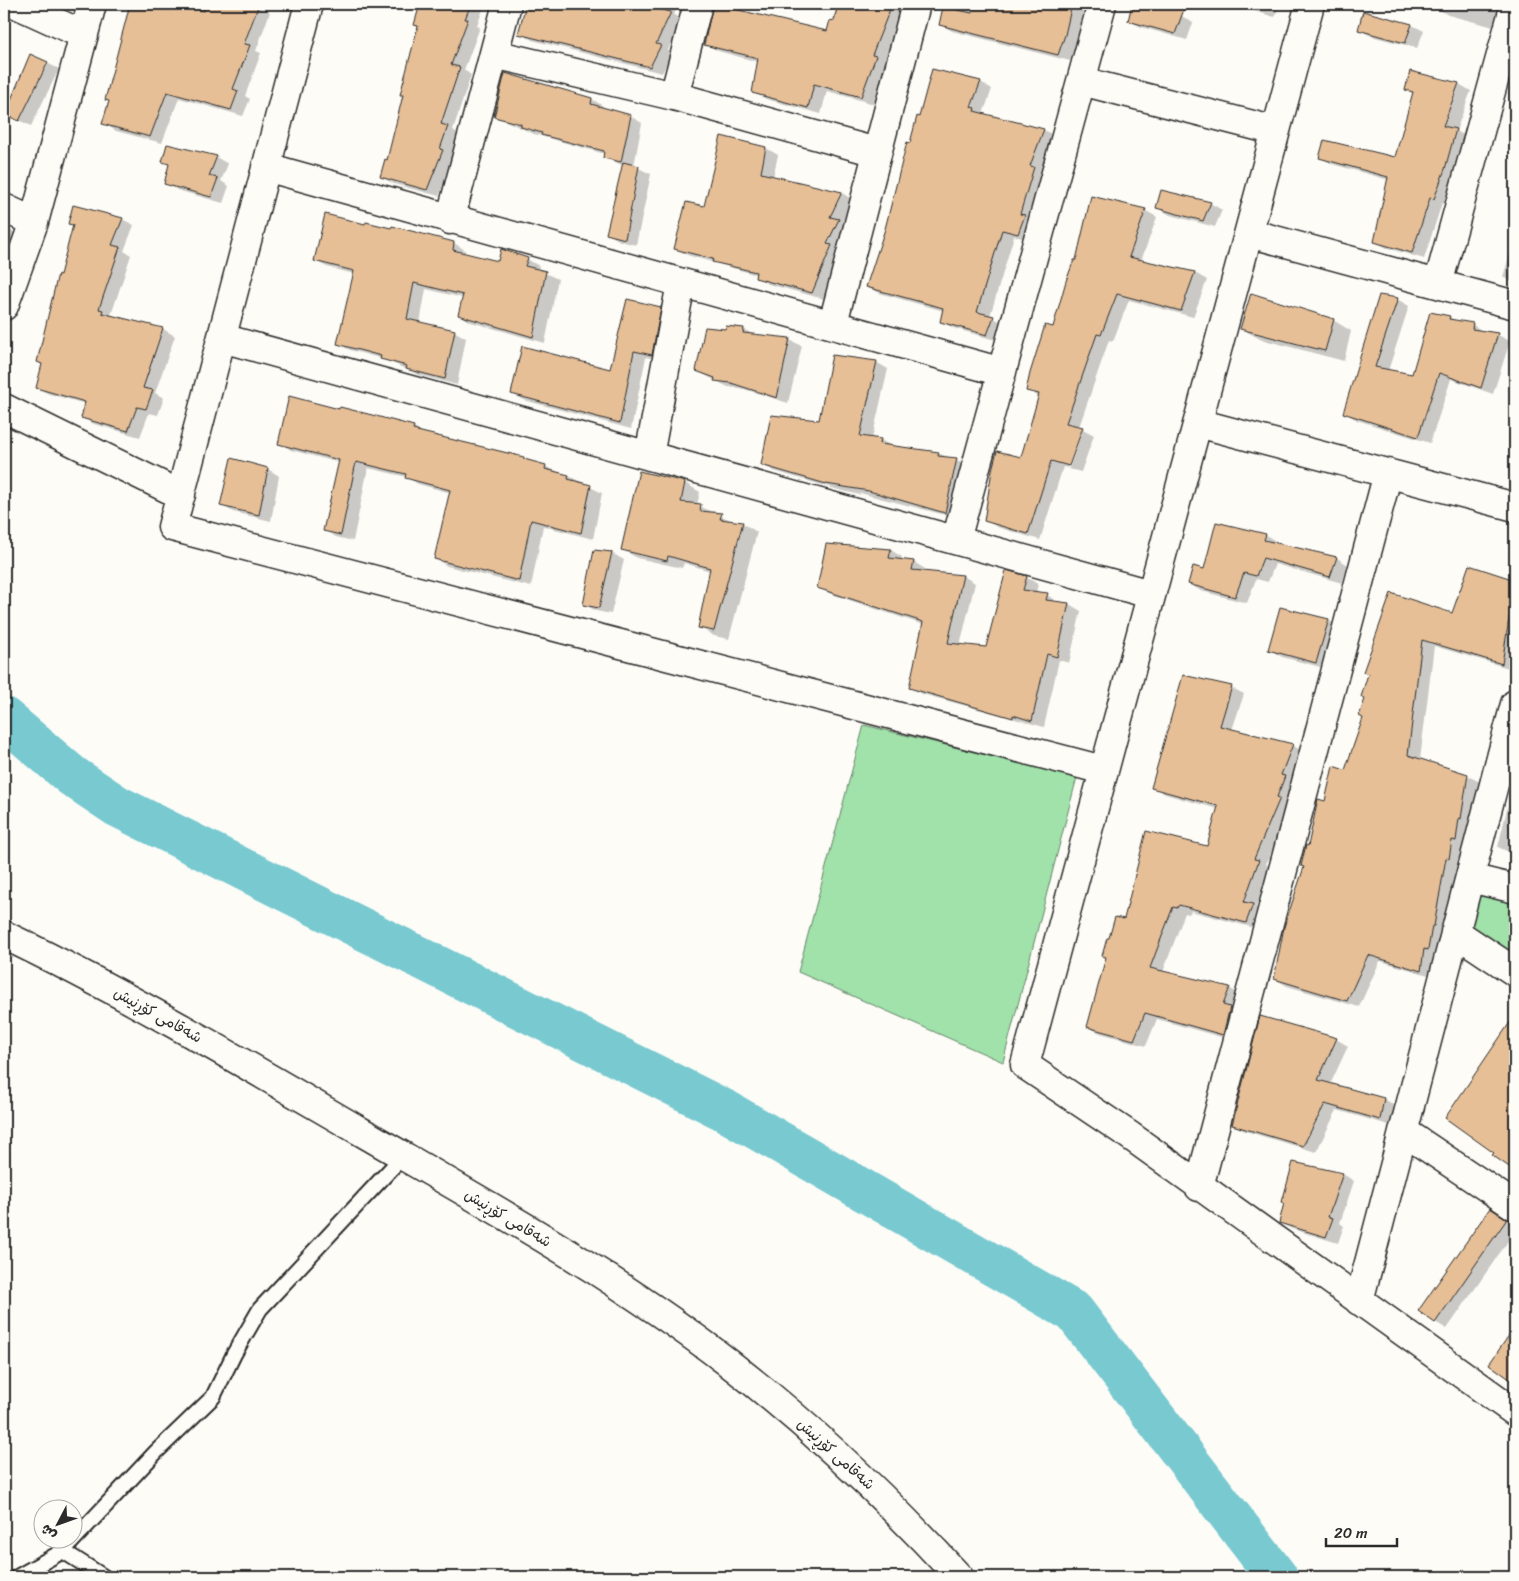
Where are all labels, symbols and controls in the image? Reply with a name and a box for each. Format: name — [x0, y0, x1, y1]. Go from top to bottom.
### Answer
street label: شەقامی کۆڕنیش — [109, 980, 207, 1050]
street label: شەقامی کۆڕنیش — [459, 1182, 557, 1254]
street label: شەقامی کۆڕنیش — [791, 1412, 881, 1496]
north arrow — [32, 1498, 82, 1548]
scale bar — [1326, 1516, 1398, 1548]
text: ش — [34, 1518, 63, 1546]
text: 20 m — [1334, 1520, 1368, 1546]

